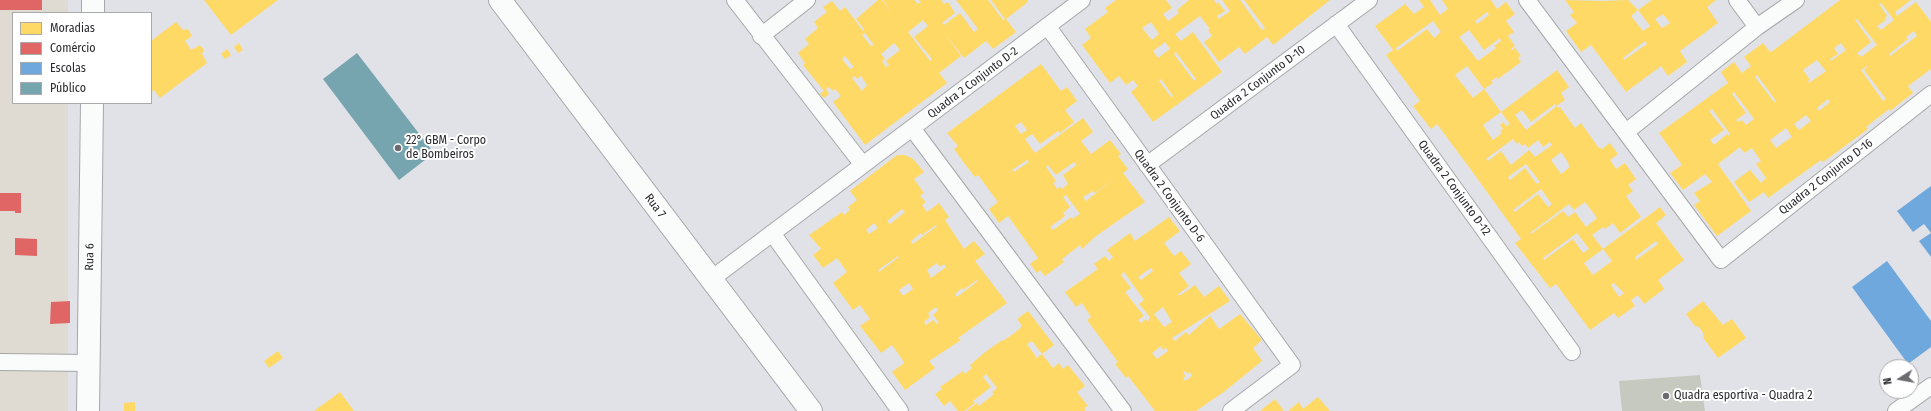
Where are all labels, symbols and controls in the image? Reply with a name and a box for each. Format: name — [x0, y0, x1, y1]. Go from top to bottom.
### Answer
legend — [12, 12, 152, 104]
text: Moradias — [50, 21, 95, 35]
text: Comércio — [50, 41, 96, 55]
street label: Quadra 2 Conjunto D-10 — [1208, 43, 1308, 123]
street label: Quadra 2 Conjunto D-2 — [925, 44, 1021, 122]
text: Escolas — [50, 61, 86, 75]
text: Público — [50, 81, 86, 95]
place label: 22° GBM - Corpo de Bombeiros — [406, 134, 486, 162]
street label: Quadra 2 Conjunto D-16 — [1776, 136, 1876, 218]
street label: Quadra 2 Conjunto D-12 — [1415, 138, 1493, 238]
marker: 22° GBM - Corpo de Bombeiros — [393, 143, 403, 153]
street label: Quadra 2 Conjunto D-6 — [1131, 147, 1207, 245]
street label: Rua 7 — [641, 191, 669, 221]
street label: Rua 6 — [83, 243, 97, 271]
north arrow — [1879, 359, 1919, 399]
text: N — [1881, 377, 1895, 386]
place label: Quadra esportiva - Quadra 2 — [1674, 389, 1813, 403]
marker: Quadra esportiva - Quadra 2 — [1661, 391, 1671, 401]

